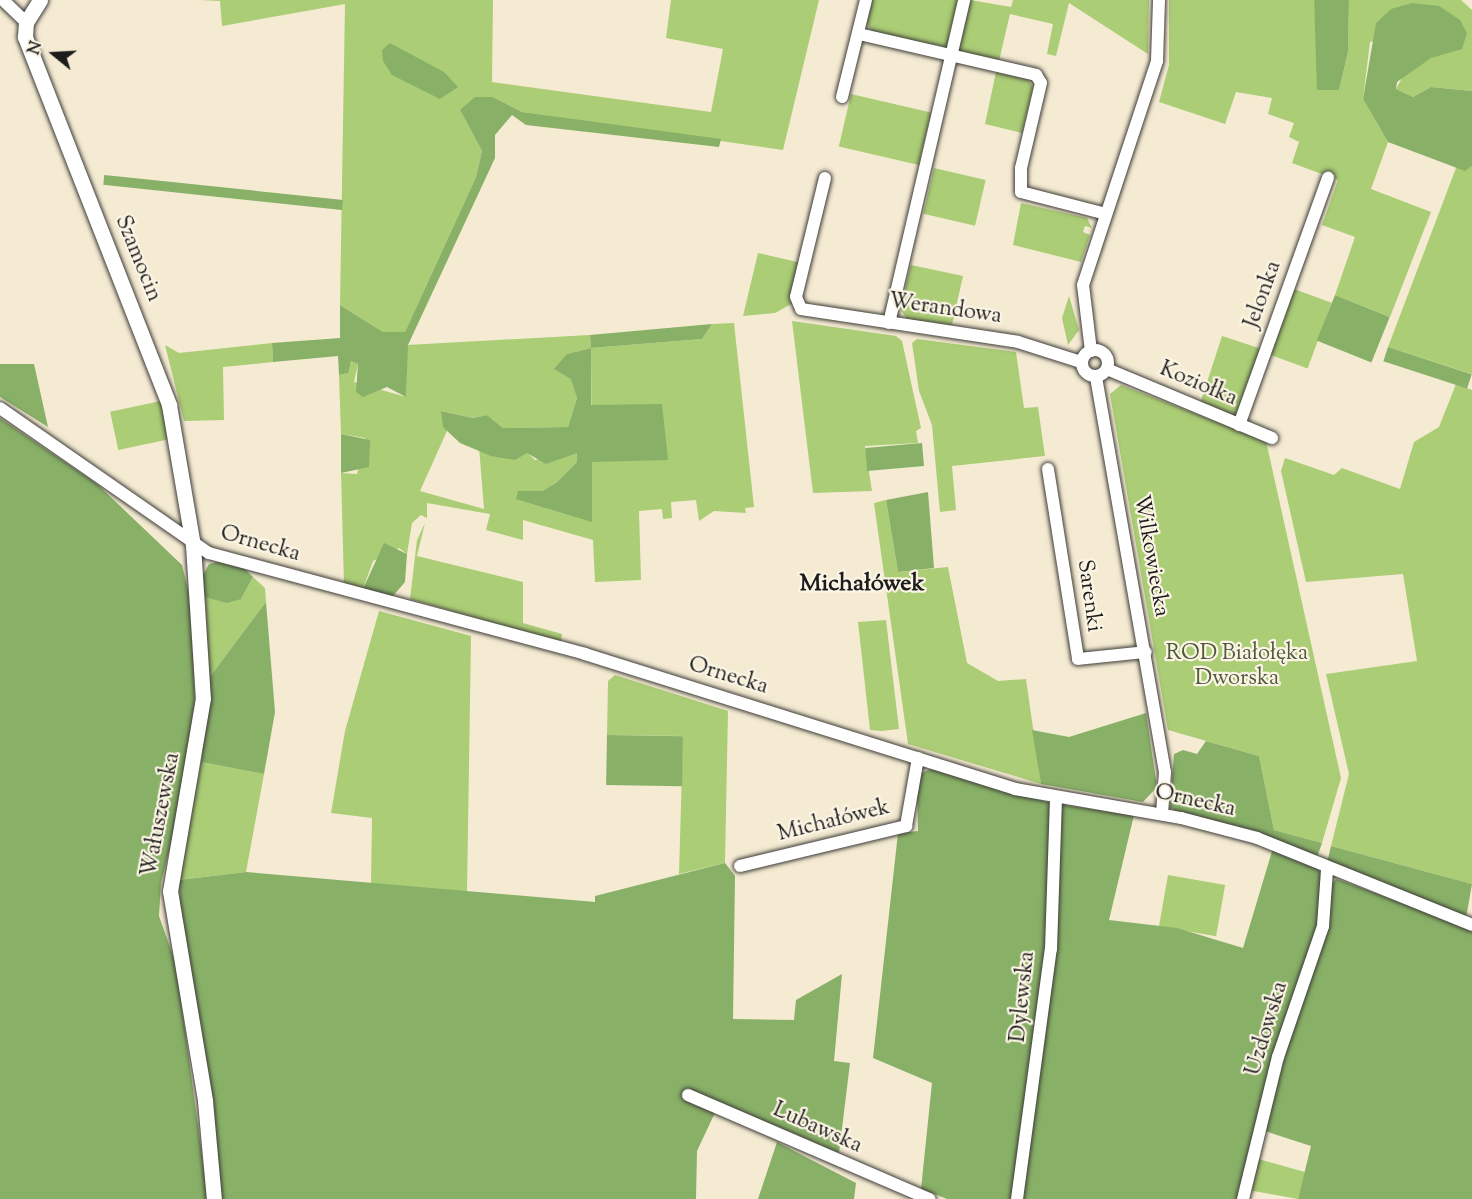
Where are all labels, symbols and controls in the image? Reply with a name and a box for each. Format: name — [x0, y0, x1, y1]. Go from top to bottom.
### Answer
north arrow — [24, 24, 84, 84]
text: N — [23, 39, 49, 58]
street label: Szamocin — [108, 212, 166, 306]
street label: Jelonka — [1240, 258, 1288, 332]
street label: Werandowa — [887, 289, 1003, 331]
street label: Koziołka — [1155, 357, 1241, 413]
street label: Wilkowiecka — [1126, 493, 1174, 619]
street label: Ornecka — [217, 521, 303, 569]
street label: Sarenki — [1070, 558, 1106, 634]
district label: Michałówek — [800, 571, 924, 599]
park label: ROD Białołęka Dworska — [1166, 641, 1308, 692]
street label: Ornecka — [685, 652, 771, 702]
street label: Wałuszewska — [137, 751, 187, 879]
street label: Ornecka — [1152, 780, 1238, 824]
street label: Michałówek — [775, 795, 893, 849]
street label: Dylewska — [1006, 950, 1042, 1044]
street label: Uzdowska — [1241, 979, 1295, 1079]
street label: Lubawska — [768, 1098, 866, 1160]

